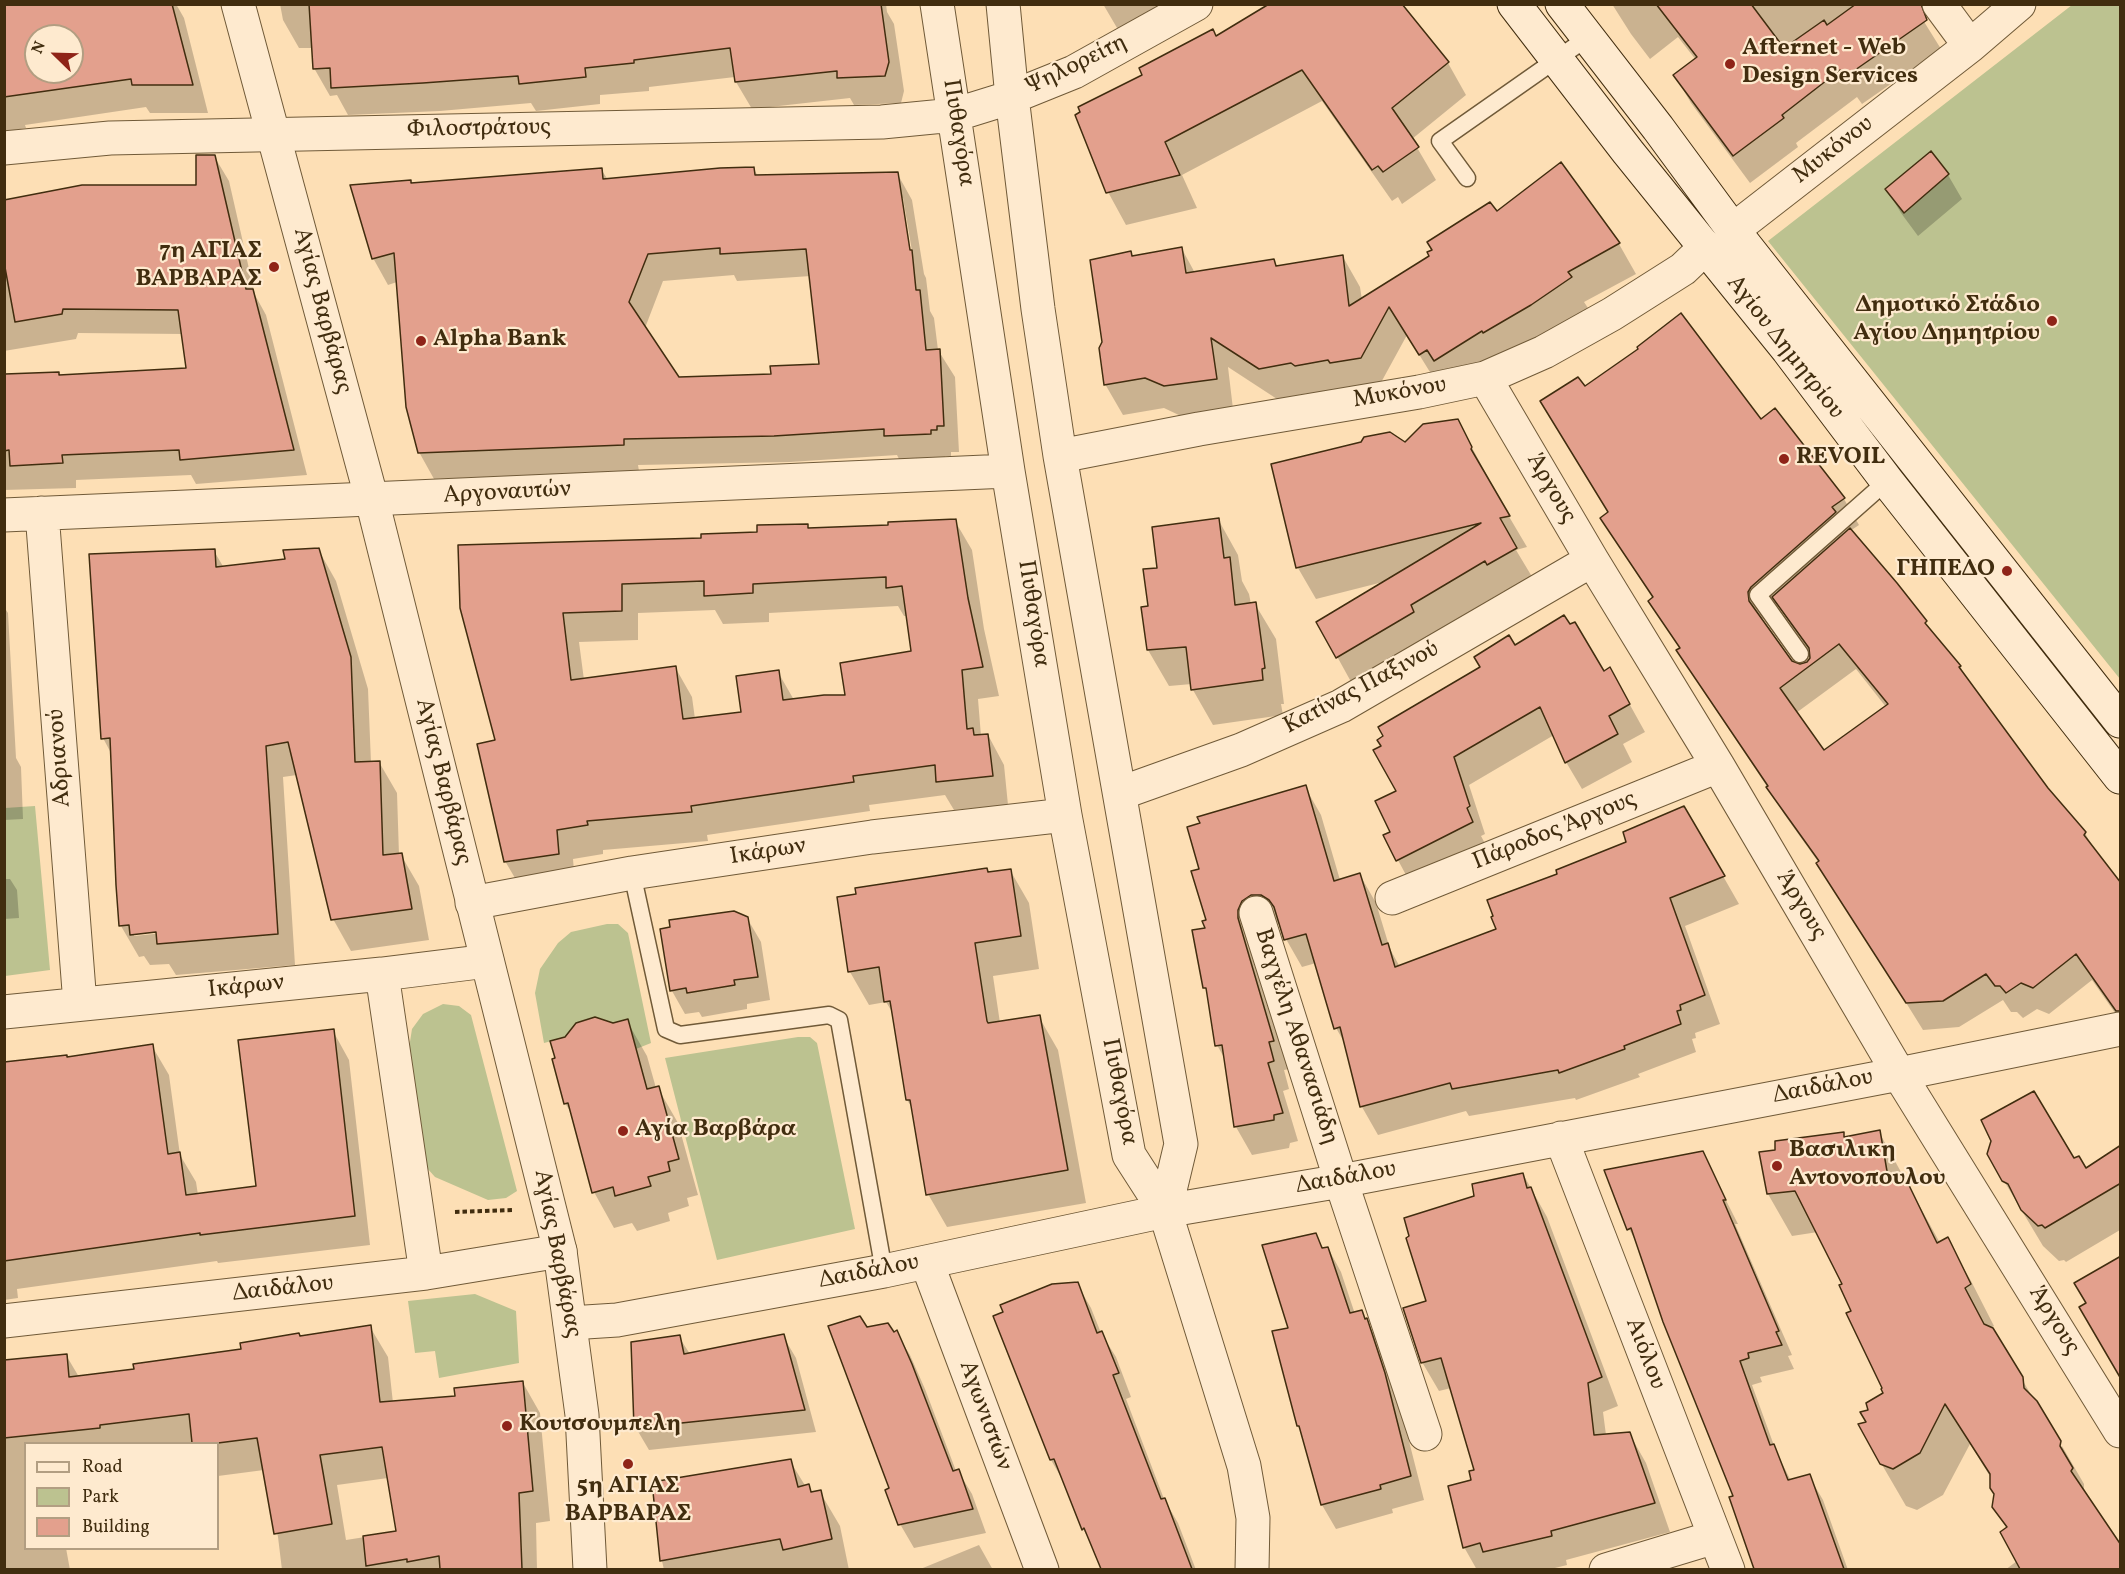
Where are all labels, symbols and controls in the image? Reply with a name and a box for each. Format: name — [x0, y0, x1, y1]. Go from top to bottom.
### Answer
north arrow — [24, 24, 84, 84]
street label: Ψηλορείτη — [1022, 29, 1132, 103]
place label: Afternet - Web Design Services — [1742, 36, 1918, 92]
text: N — [27, 38, 52, 57]
marker: Afternet - Web Design Services — [1723, 57, 1737, 71]
street label: Πυθαγόρα — [934, 77, 980, 189]
street label: Μυκόνου — [1788, 111, 1880, 191]
street label: Φιλοστράτους — [407, 114, 551, 146]
street label: Αγίας Βαρβάρας — [285, 225, 357, 397]
place label: 7η ΑΓΙΑΣ ΒΑΡΒΑΡΑΣ — [135, 239, 262, 295]
marker: 7η ΑΓΙΑΣ ΒΑΡΒΑΡΑΣ — [267, 260, 281, 274]
street label: Αγίου Δημητρίου — [1719, 270, 1849, 426]
place label: Δημοτικό Στάδιο Αγίου Δημητρίου — [1853, 293, 2040, 349]
marker: Δημοτικό Στάδιο Αγίου Δημητρίου — [2045, 314, 2059, 328]
place label: Alpha Bank — [433, 327, 566, 355]
marker: Alpha Bank — [414, 334, 428, 348]
street label: Μυκόνου — [1351, 372, 1449, 416]
place label: REVOIL — [1796, 445, 1885, 473]
street label: Άργους — [1519, 449, 1581, 529]
marker: REVOIL — [1777, 452, 1791, 466]
street label: Αργοναυτών — [443, 476, 571, 512]
place label: ΓΗΠΕΔΟ — [1896, 557, 1995, 585]
street label: Πυθαγόρα — [1009, 558, 1055, 670]
marker: ΓΗΠΕΔΟ — [2000, 564, 2014, 578]
street label: Κατίνας Παξινού — [1279, 636, 1445, 742]
street label: Αγίας Βαρβάρας — [407, 696, 477, 868]
street label: Αδριανού — [43, 708, 79, 808]
street label: Πάροδος Άργους — [1469, 786, 1641, 878]
street label: Ικάρων — [728, 833, 808, 873]
street label: Άργους — [1768, 866, 1832, 946]
street label: Βαγγέλη Αθανασιάδη — [1246, 925, 1344, 1149]
street label: Ικάρων — [207, 970, 285, 1006]
street label: Πυθαγόρα — [1094, 1036, 1142, 1148]
street label: Δαιδάλου — [1770, 1064, 1876, 1112]
place label: Αγία Βαρβάρα — [635, 1117, 796, 1145]
marker: Αγία Βαρβάρα — [616, 1124, 630, 1138]
place label: Βασιλικη Αντονοπουλου — [1789, 1138, 1945, 1194]
street label: Δαιδάλου — [1293, 1156, 1399, 1202]
marker: Βασιλικη Αντονοπουλου — [1770, 1159, 1784, 1173]
street label: Αγίας Βαρβάρας — [526, 1167, 586, 1341]
street label: Δαιδάλου — [816, 1249, 922, 1297]
street label: Δαιδάλου — [231, 1270, 335, 1310]
street label: Άργους — [2021, 1281, 2085, 1361]
street label: Αιόλου — [1617, 1314, 1671, 1394]
street label: Αγωνιστών — [951, 1357, 1017, 1475]
place label: Κουτσουμπελη — [519, 1412, 681, 1440]
marker: Κουτσουμπελη — [500, 1419, 514, 1433]
legend — [24, 1442, 219, 1550]
text: Road — [82, 1455, 123, 1480]
marker: 5η ΑΓΙΑΣ ΒΑΡΒΑΡΑΣ — [621, 1457, 635, 1471]
place label: 5η ΑΓΙΑΣ ΒΑΡΒΑΡΑΣ — [565, 1474, 691, 1530]
text: Park — [82, 1485, 119, 1510]
text: Building — [82, 1515, 150, 1540]

